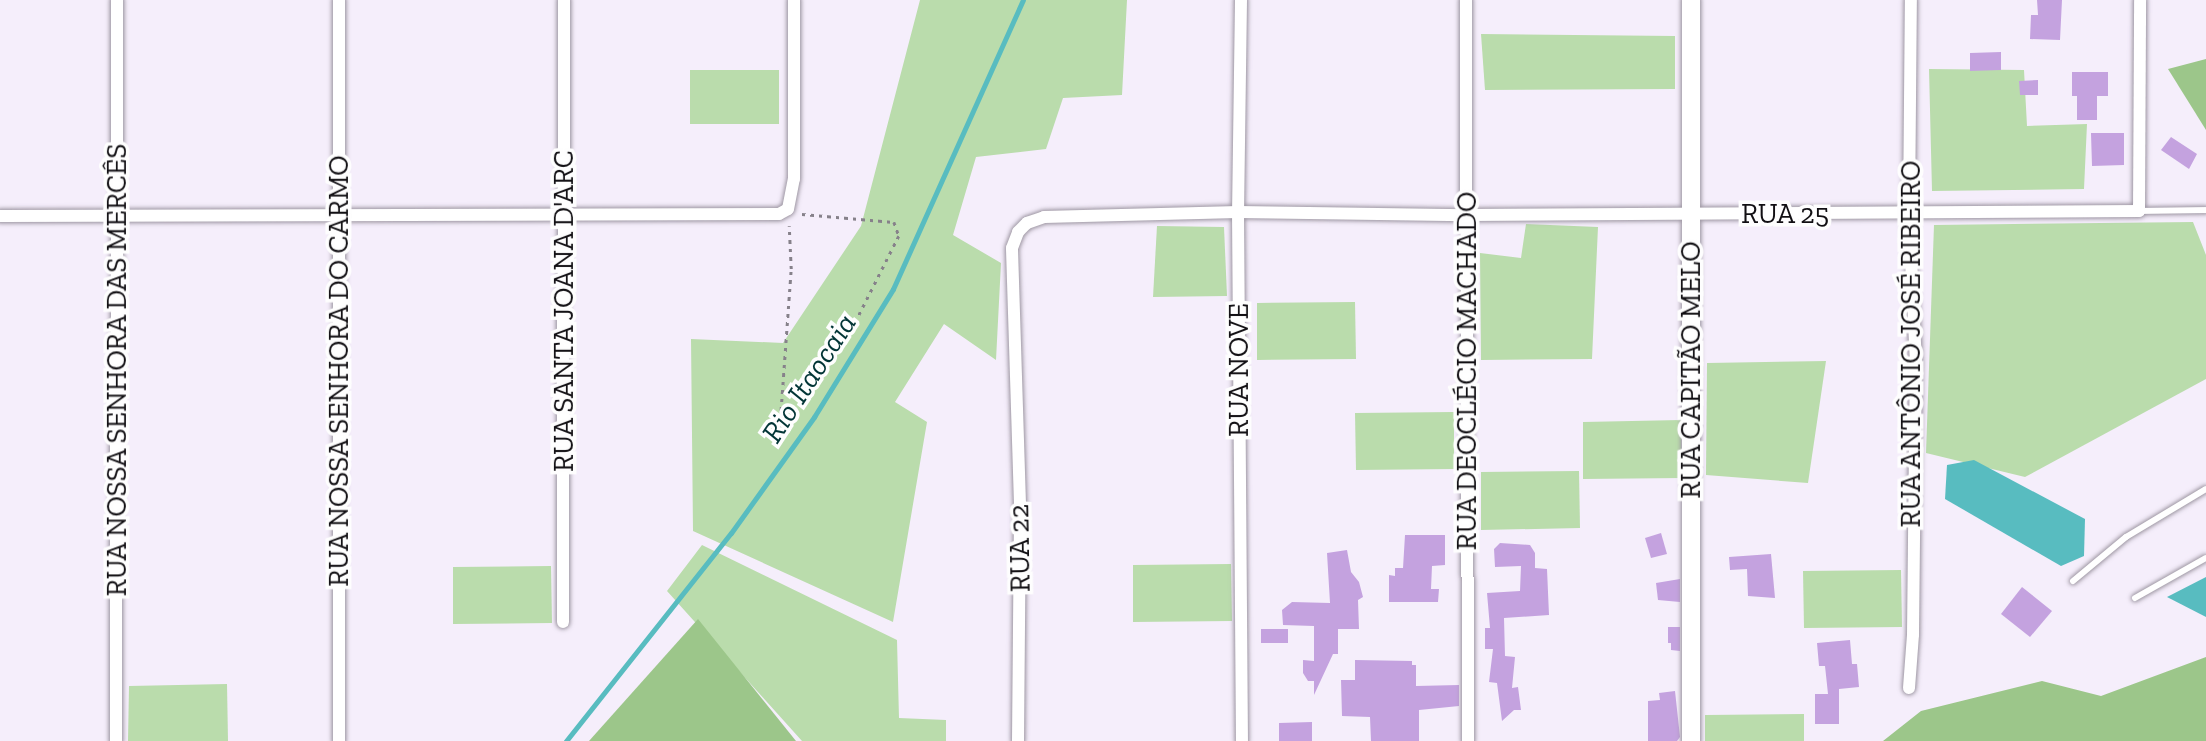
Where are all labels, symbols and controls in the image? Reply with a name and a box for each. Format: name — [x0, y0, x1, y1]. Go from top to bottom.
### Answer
street label: RUA NOSSA SENHORA DAS MERCÊS — [100, 142, 134, 598]
street label: RUA SANTA JOANA D'ARC — [547, 148, 581, 474]
street label: RUA NOSSA SENHORA DO CARMO — [322, 154, 356, 588]
street label: RUA ANTÔNIO JOSÉ RIBEIRO — [1894, 159, 1928, 529]
street label: RUA DEOCLÉCIO MACHADO — [1450, 191, 1484, 551]
street label: RUA 25 — [1740, 197, 1830, 231]
street label: RUA CAPITÃO MELO — [1674, 241, 1708, 499]
street label: RUA NOVE — [1222, 303, 1256, 437]
water label: Rio Itaocaia — [754, 307, 864, 449]
street label: RUA 22 — [1002, 503, 1038, 593]

